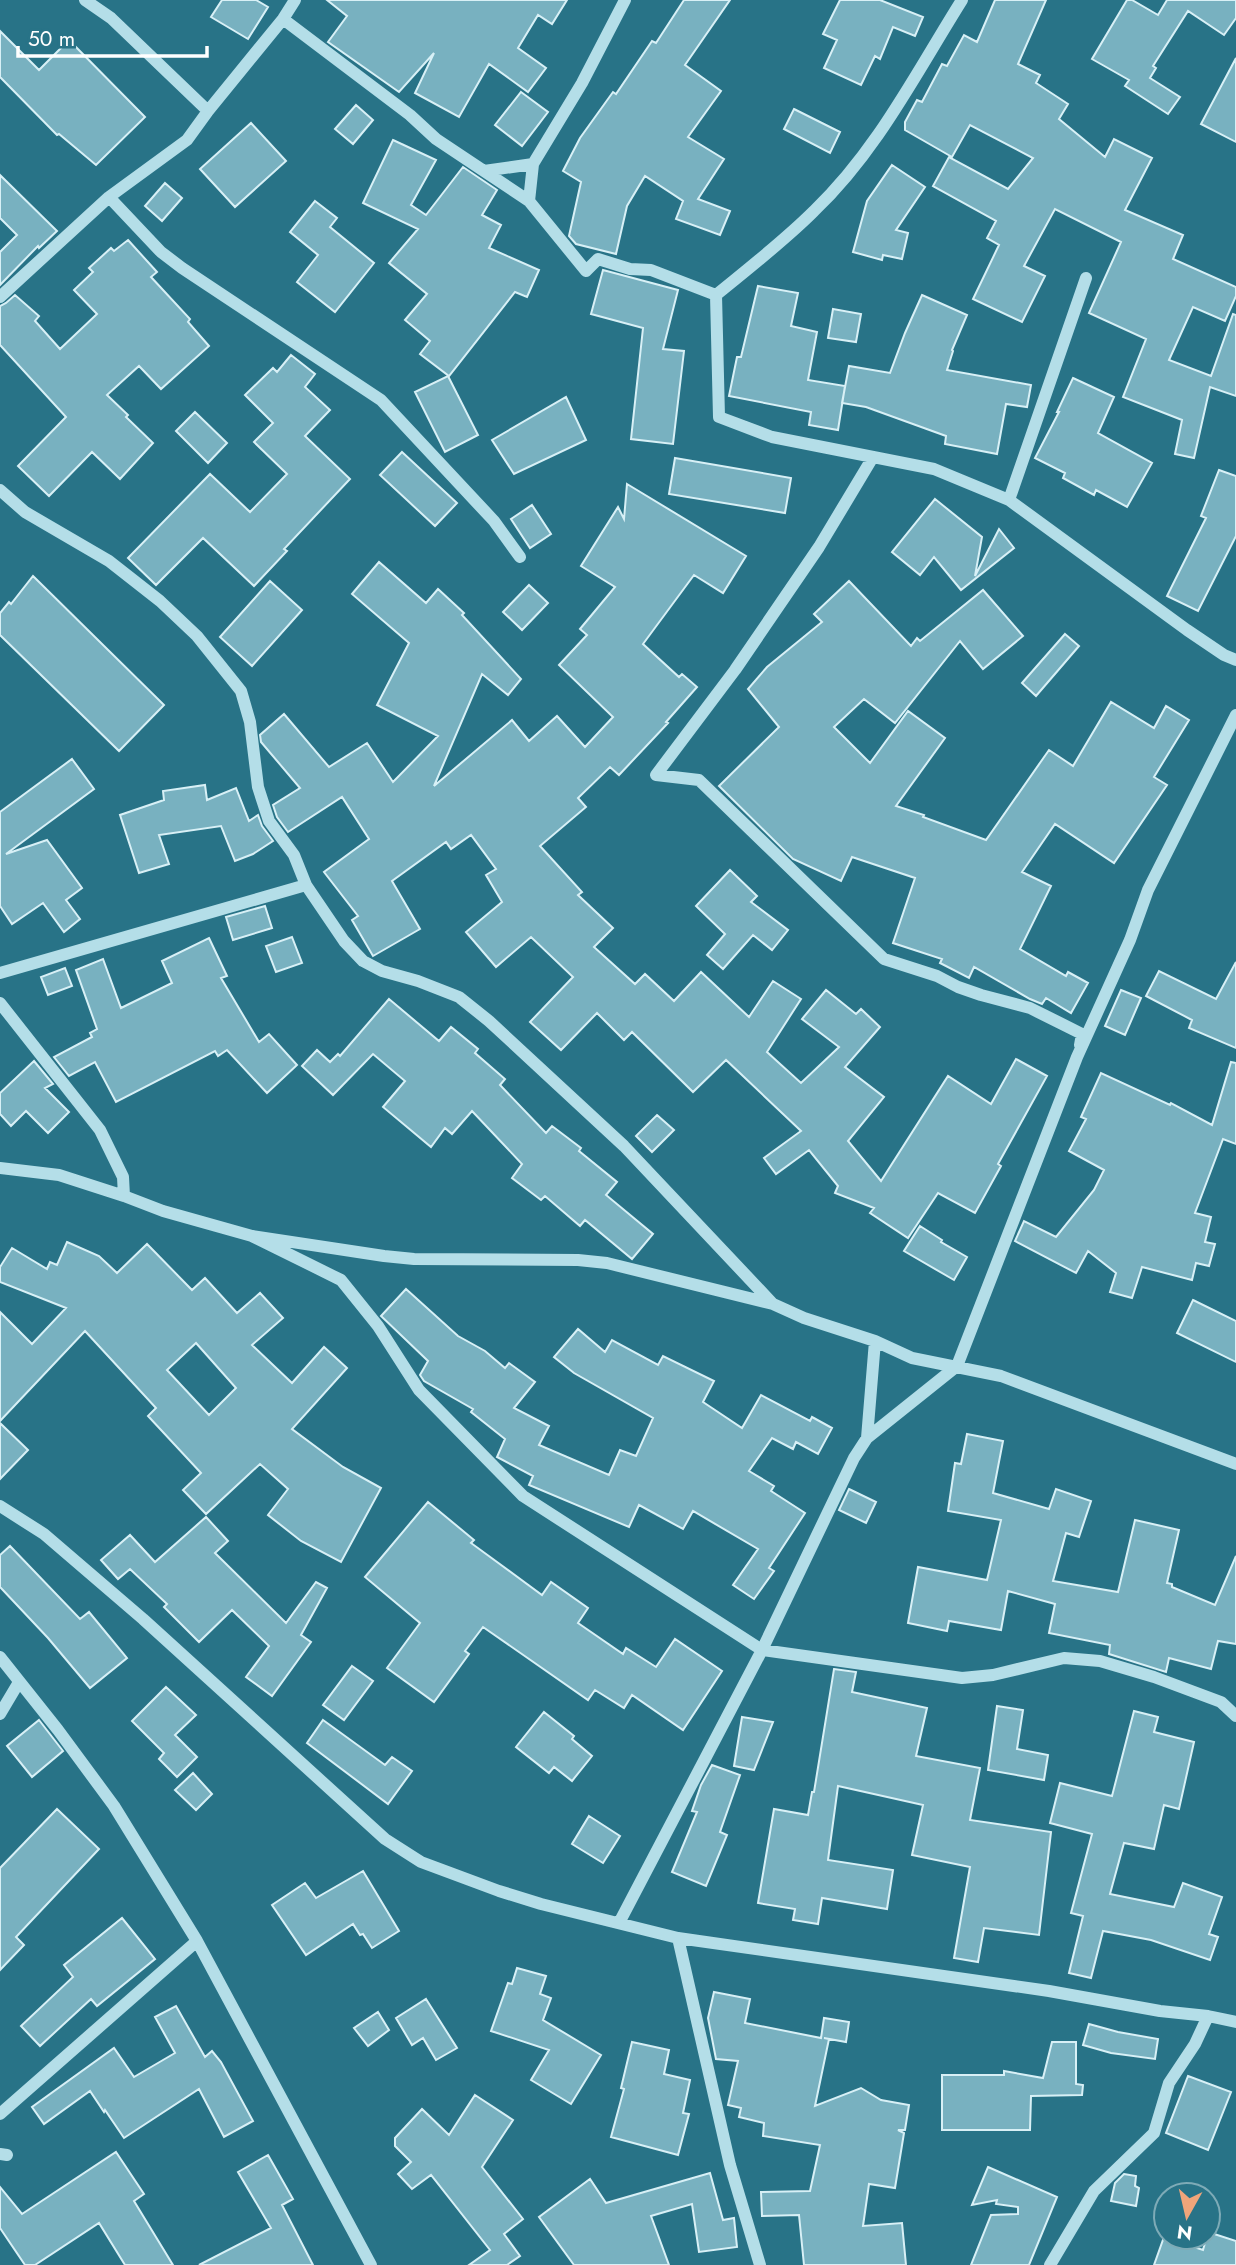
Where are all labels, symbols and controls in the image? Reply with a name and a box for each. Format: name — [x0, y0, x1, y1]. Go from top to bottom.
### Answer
scale bar — [18, 14, 206, 58]
text: 50 m — [28, 24, 75, 54]
north arrow — [1152, 2181, 1222, 2251]
text: N — [1175, 2218, 1194, 2247]

